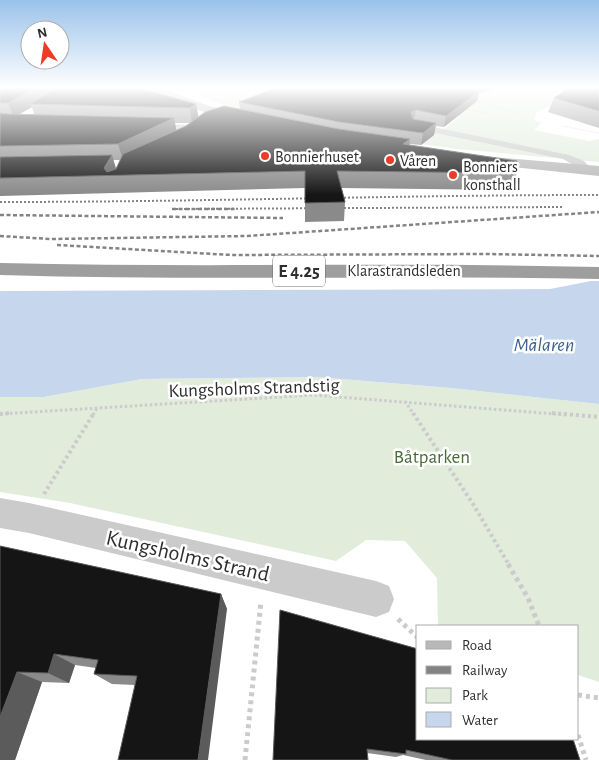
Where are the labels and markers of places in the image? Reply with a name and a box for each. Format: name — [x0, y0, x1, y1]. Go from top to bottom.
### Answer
place label: Bonnierhuset — [275, 149, 359, 165]
marker: Bonnierhuset — [259, 150, 271, 162]
place label: Våren — [400, 153, 436, 169]
marker: Våren — [384, 154, 396, 166]
place label: Bonniers konsthall — [463, 159, 521, 193]
marker: Bonniers konsthall — [447, 169, 459, 181]

